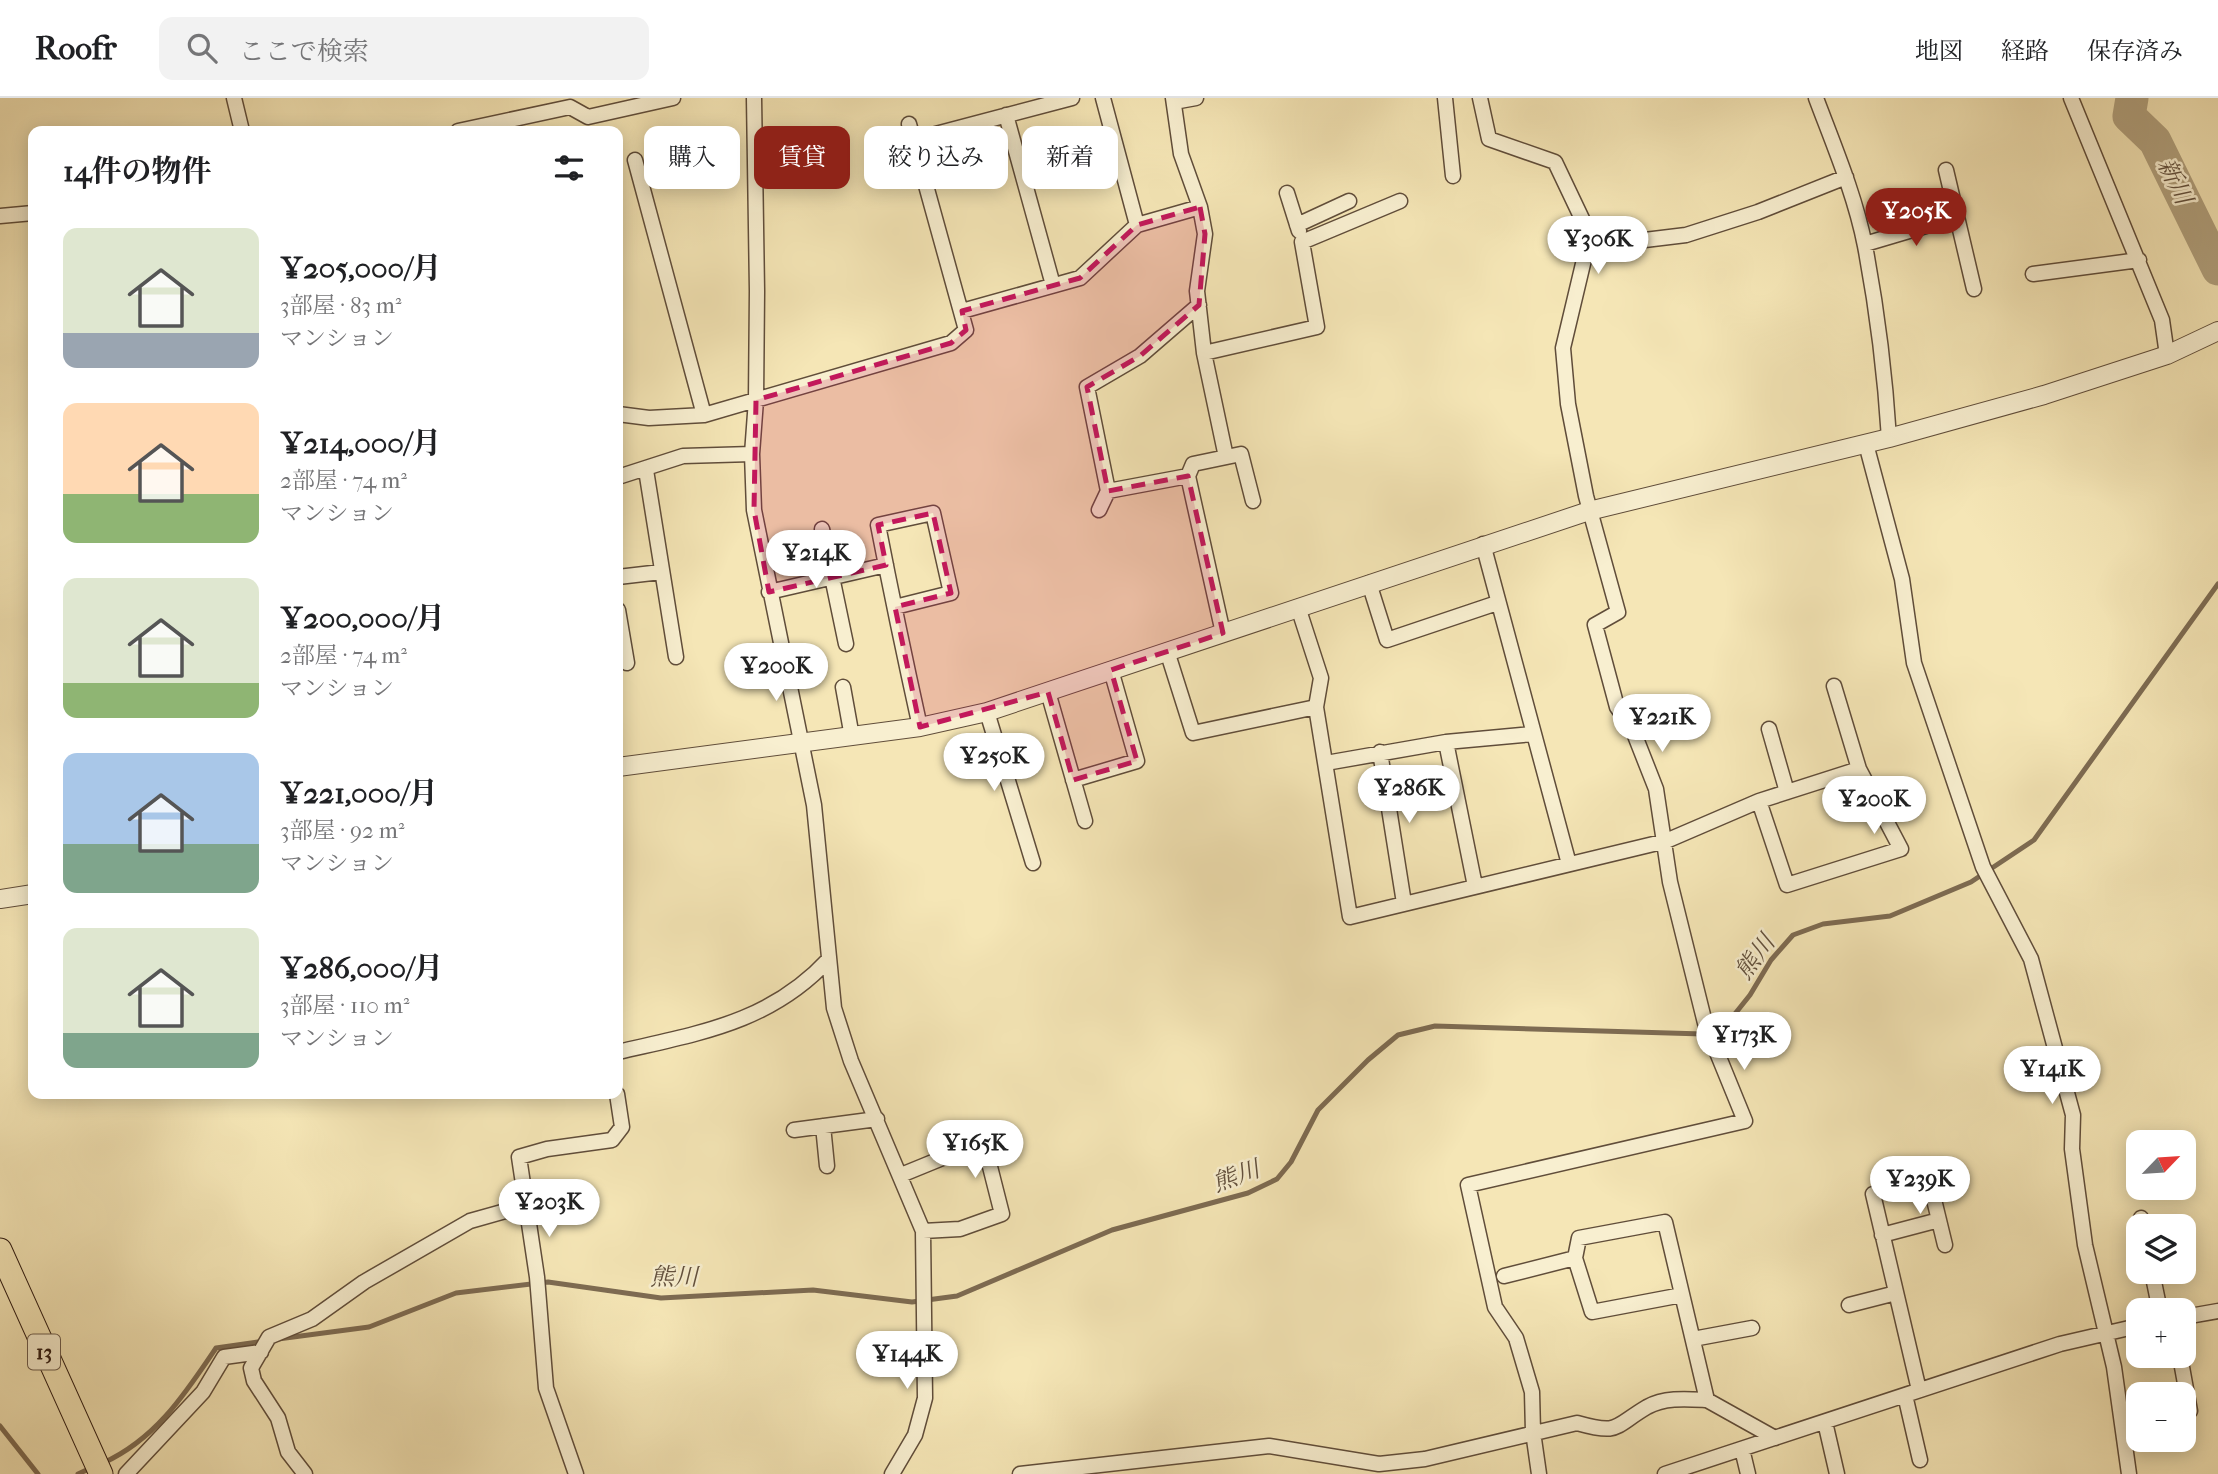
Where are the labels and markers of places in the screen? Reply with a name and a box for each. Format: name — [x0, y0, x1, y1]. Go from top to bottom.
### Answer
pin: ¥205K — [1867, 188, 1965, 248]
pin: ¥306K — [1549, 216, 1647, 276]
pin: ¥214K — [767, 531, 865, 590]
pin: ¥200K — [727, 644, 825, 703]
pin: ¥221K — [1613, 694, 1711, 754]
pin: ¥250K — [945, 734, 1043, 793]
pin: ¥286K — [1360, 766, 1458, 825]
pin: ¥200K — [1825, 776, 1923, 836]
pin: ¥173K — [1695, 1012, 1793, 1072]
pin: ¥141K — [2003, 1046, 2101, 1106]
pin: ¥165K — [926, 1121, 1024, 1180]
pin: ¥239K — [1871, 1156, 1969, 1216]
pin: ¥203K — [500, 1180, 598, 1239]
pin: ¥144K — [858, 1332, 956, 1391]

